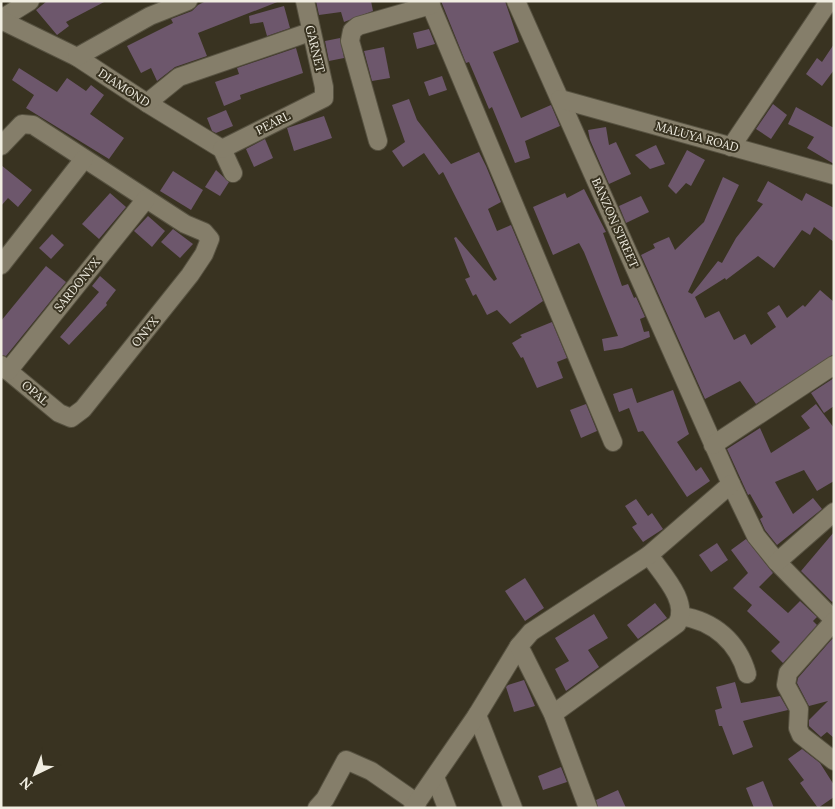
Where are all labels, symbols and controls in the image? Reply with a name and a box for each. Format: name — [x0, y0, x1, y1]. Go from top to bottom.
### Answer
street label: GARNET — [302, 24, 329, 75]
street label: DIAMOND — [96, 65, 153, 110]
street label: PEARL — [253, 108, 293, 138]
street label: MALUYA ROAD — [654, 118, 740, 155]
street label: BANZON STREET — [589, 175, 642, 271]
street label: SARDONYX — [50, 255, 103, 315]
street label: ONYX — [128, 313, 161, 350]
street label: OPAL — [19, 377, 52, 408]
north arrow — [10, 749, 60, 799]
text: N — [16, 773, 36, 794]

